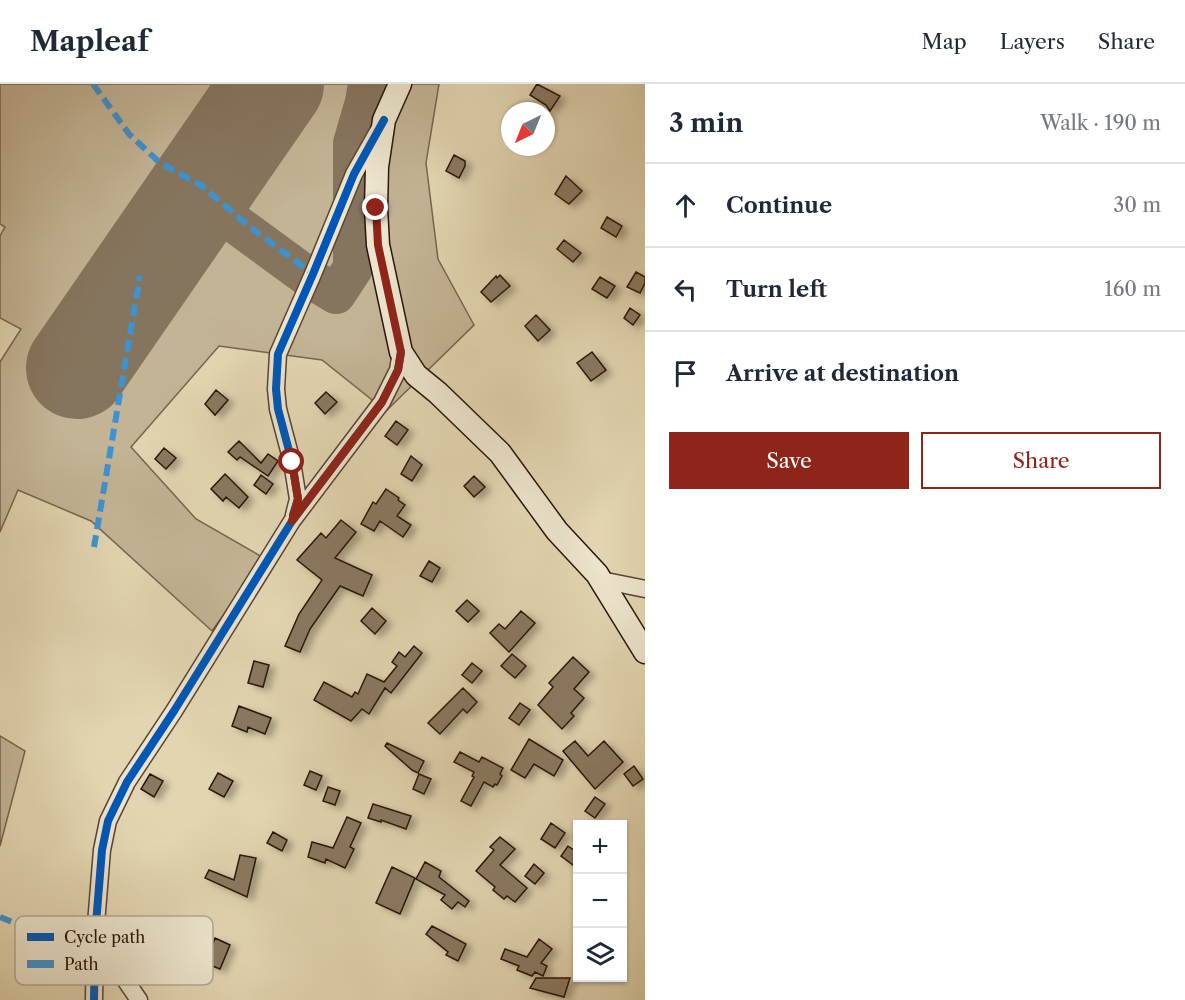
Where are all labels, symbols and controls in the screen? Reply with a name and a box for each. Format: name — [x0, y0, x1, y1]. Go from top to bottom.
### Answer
text: Mapleaf — [30, 24, 149, 58]
text: Map — [922, 29, 967, 54]
text: Layers — [1000, 29, 1065, 54]
text: Share — [1098, 29, 1155, 54]
north arrow — [501, 102, 555, 156]
text: 3 min — [669, 107, 743, 139]
text: Walk · 190 m — [1040, 111, 1161, 135]
icon: ahead — [669, 189, 702, 222]
text: Continue — [726, 192, 832, 219]
text: 30 m — [1113, 193, 1161, 217]
route end — [362, 194, 388, 220]
icon: left — [669, 273, 702, 306]
text: Turn left — [726, 276, 827, 303]
text: 160 m — [1104, 277, 1161, 301]
icon: arrive — [669, 357, 702, 390]
text: Arrive at destination — [726, 360, 959, 387]
button: Save — [669, 432, 909, 489]
button: Share — [921, 432, 1161, 489]
route start — [278, 448, 304, 474]
map controls — [573, 820, 627, 982]
button: + — [573, 820, 627, 874]
button: − — [573, 874, 627, 928]
legend — [15, 916, 213, 985]
text: Cycle path — [64, 927, 145, 947]
button: layers — [573, 928, 627, 982]
text: Path — [64, 954, 98, 974]

